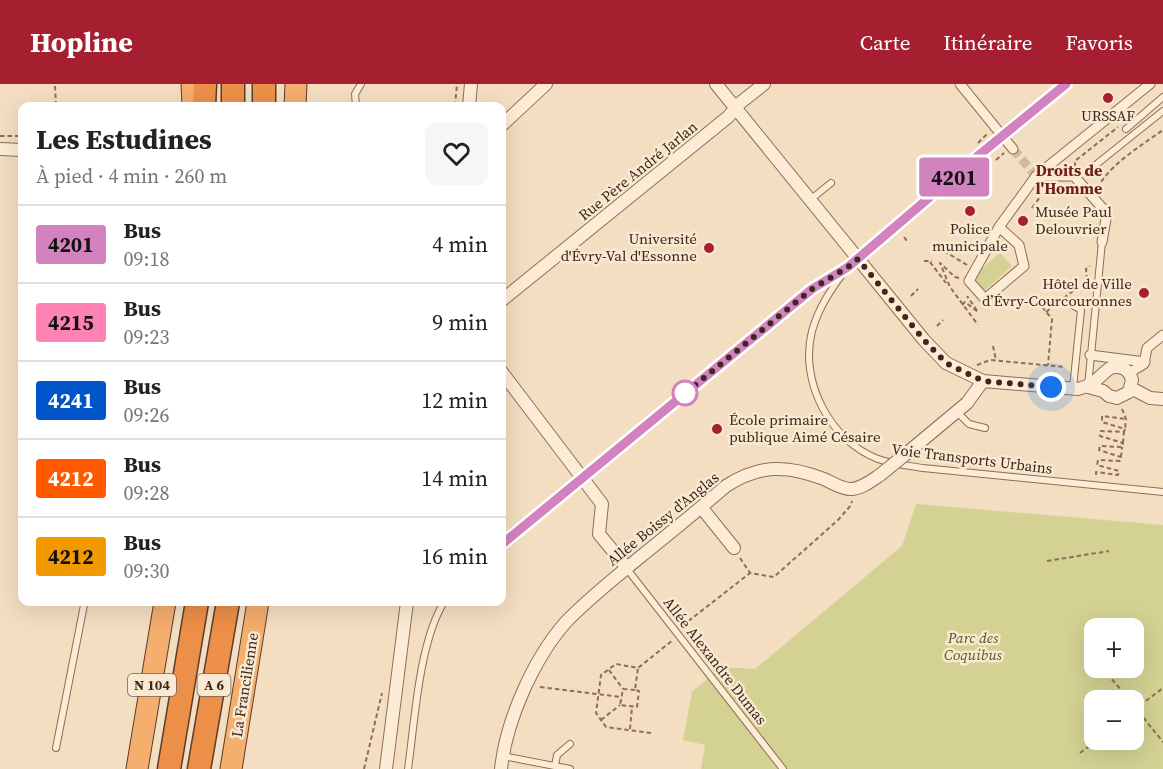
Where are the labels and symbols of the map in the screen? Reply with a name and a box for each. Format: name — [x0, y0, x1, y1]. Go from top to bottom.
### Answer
marker: URSSAF — [1101, 91, 1115, 105]
place label: URSSAF — [1081, 105, 1135, 126]
street label: Rue Père André Jarlan — [574, 116, 702, 225]
line badge: 4201 — [912, 158, 996, 196]
district label: Droits de l'Homme — [1036, 159, 1102, 199]
place label: Musée Paul Delouvrier — [1035, 201, 1112, 239]
marker: Police municipale — [963, 204, 977, 218]
marker: Musée Paul Delouvrier — [1016, 214, 1030, 228]
place label: Police municipale — [932, 218, 1008, 256]
place label: Université d'Évry-Val d'Essonne — [561, 228, 697, 266]
marker: Université d'Évry-Val d'Essonne — [702, 241, 716, 255]
place label: Hôtel de Ville d’Évry-Courcouronnes — [982, 273, 1132, 311]
marker: Hôtel de Ville d’Évry-Courcouronnes — [1137, 286, 1151, 300]
your location — [1036, 372, 1066, 402]
unlabelled marker — [672, 380, 698, 406]
place label: École primaire publique Aimé Césaire — [729, 409, 881, 447]
marker: École primaire publique Aimé Césaire — [710, 422, 724, 436]
street label: Voie Transports Urbains — [890, 438, 1054, 479]
street label: Allée Boissy d'Anglas — [602, 467, 723, 570]
street label: Allée Alexandre Dumas — [659, 592, 772, 729]
park label: Parc des Coquibus — [944, 627, 1003, 665]
street label: La Francilienne — [226, 631, 263, 739]
road number: N 104 — [128, 674, 176, 696]
road number: A 6 — [198, 674, 230, 696]

